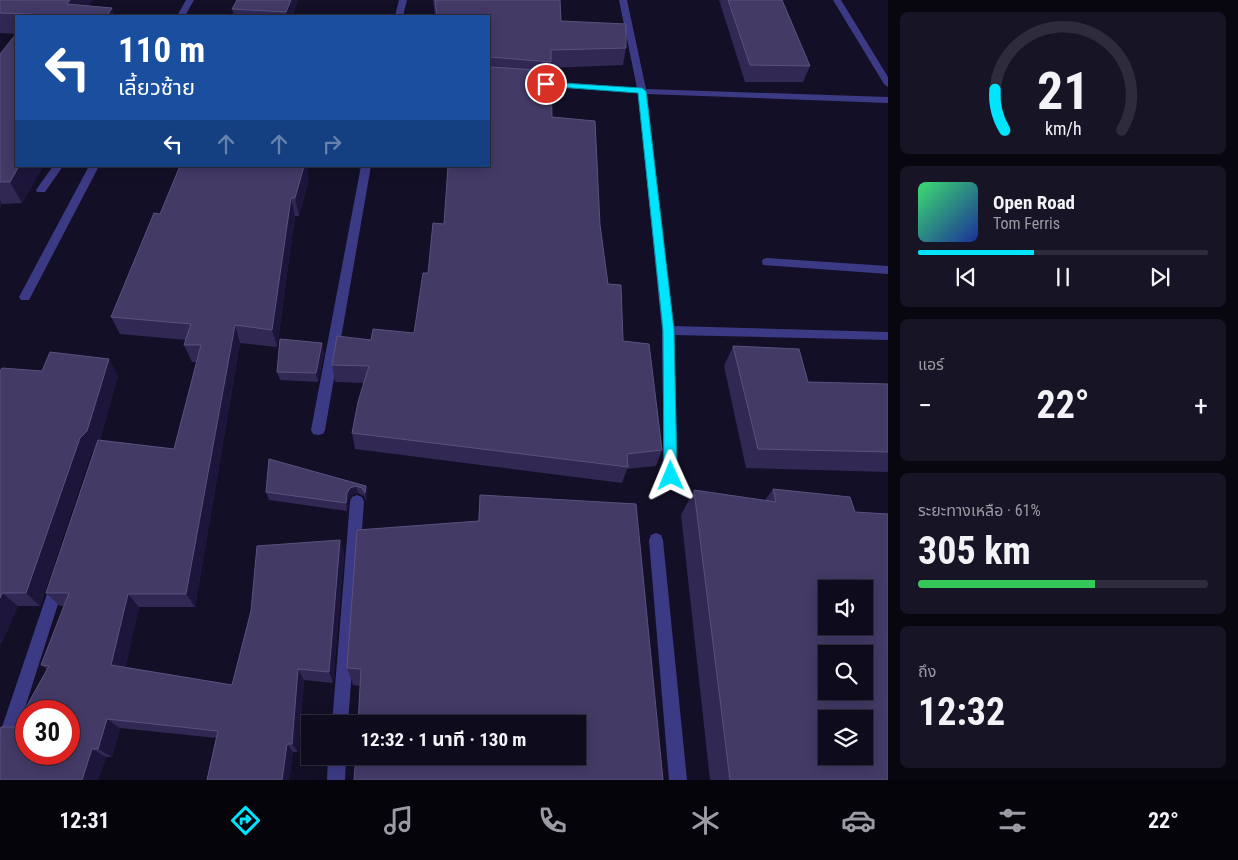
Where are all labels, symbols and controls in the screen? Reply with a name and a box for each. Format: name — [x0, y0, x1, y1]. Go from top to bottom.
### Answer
text: 110 m — [118, 30, 205, 71]
icon: left — [35, 35, 100, 100]
text: 21 — [1037, 61, 1089, 122]
pin — [525, 63, 567, 105]
icon: arrive — [532, 70, 560, 98]
text: เลี้ยวซ้าย — [118, 75, 195, 100]
text: km/h — [1045, 118, 1081, 139]
icon: left — [159, 130, 187, 158]
icon: ahead — [212, 130, 240, 158]
icon: ahead — [265, 130, 293, 158]
icon: right — [318, 130, 346, 158]
text: Open Road — [993, 191, 1075, 214]
text: Tom Ferris — [993, 214, 1060, 233]
icon: previous — [952, 263, 980, 291]
icon: pause — [1049, 263, 1077, 291]
icon: next — [1146, 263, 1174, 291]
text: แอร์ — [918, 355, 944, 374]
text: 22° — [1036, 383, 1090, 427]
text: − — [918, 389, 932, 422]
text: + — [1194, 389, 1208, 422]
position arrow — [644, 449, 696, 501]
text: ระยะทางเหลือ · 61% — [918, 501, 1041, 520]
text: 305 km — [918, 529, 1031, 573]
map controls — [818, 580, 873, 765]
button: sound — [818, 580, 873, 635]
button: search — [818, 645, 873, 700]
text: ถึง — [918, 662, 936, 681]
text: 12:32 — [918, 690, 1005, 734]
speed limit sign: 30 — [15, 700, 80, 765]
button: layers — [818, 710, 873, 765]
text: 12:32 · 1 นาที · 130 m — [361, 728, 526, 751]
icon: directions — [228, 803, 263, 838]
icon: music — [381, 803, 416, 838]
icon: phone — [535, 803, 570, 838]
icon: climate — [688, 803, 723, 838]
icon: car — [841, 803, 876, 838]
icon: filters — [995, 803, 1030, 838]
text: 12:31 — [59, 808, 110, 833]
text: 22° — [1148, 808, 1179, 833]

